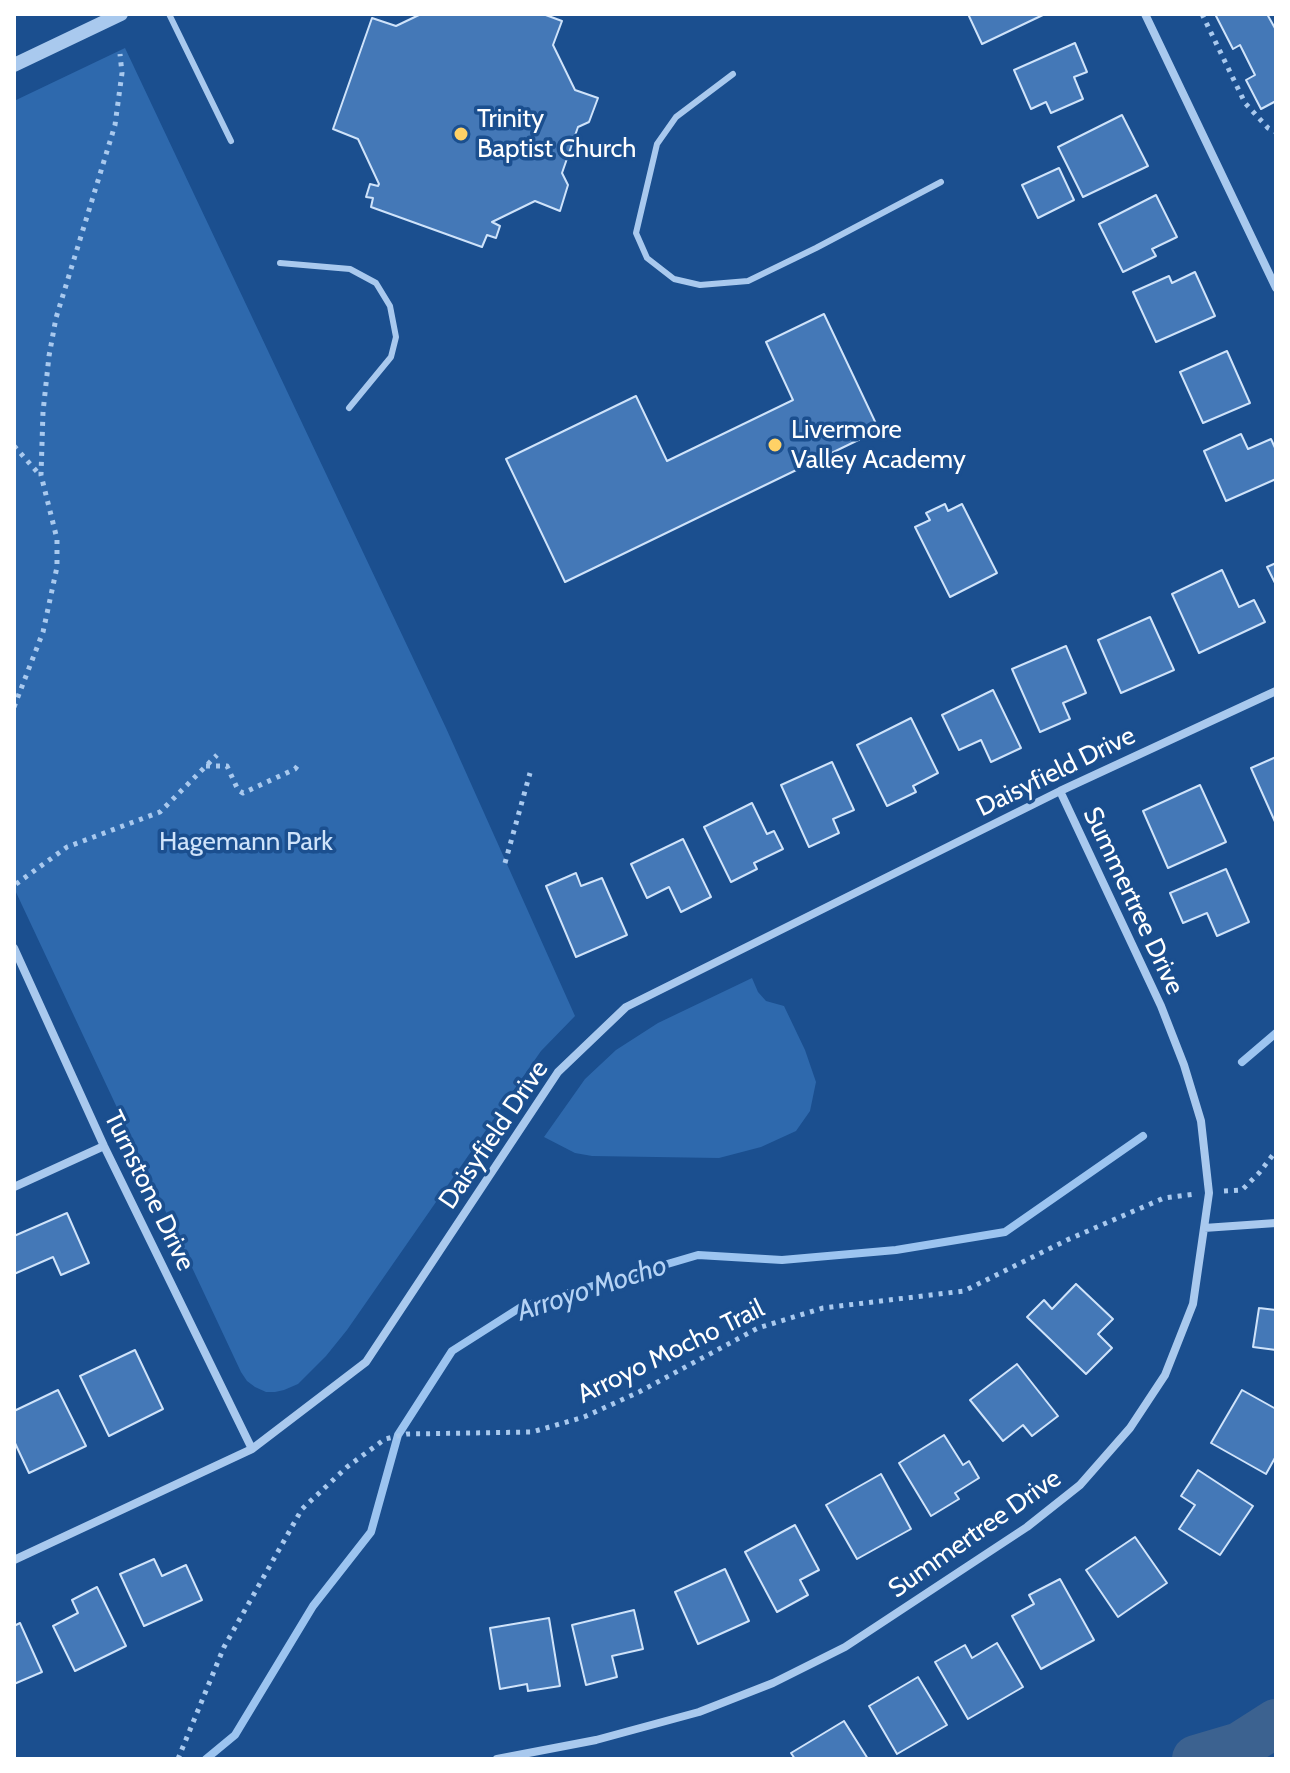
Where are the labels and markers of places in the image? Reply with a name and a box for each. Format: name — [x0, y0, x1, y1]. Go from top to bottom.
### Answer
place label: Trinity Baptist Church — [477, 103, 636, 164]
marker: Trinity Baptist Church — [452, 125, 470, 143]
place label: Livermore Valley Academy — [791, 414, 966, 476]
marker: Livermore Valley Academy — [766, 436, 784, 454]

